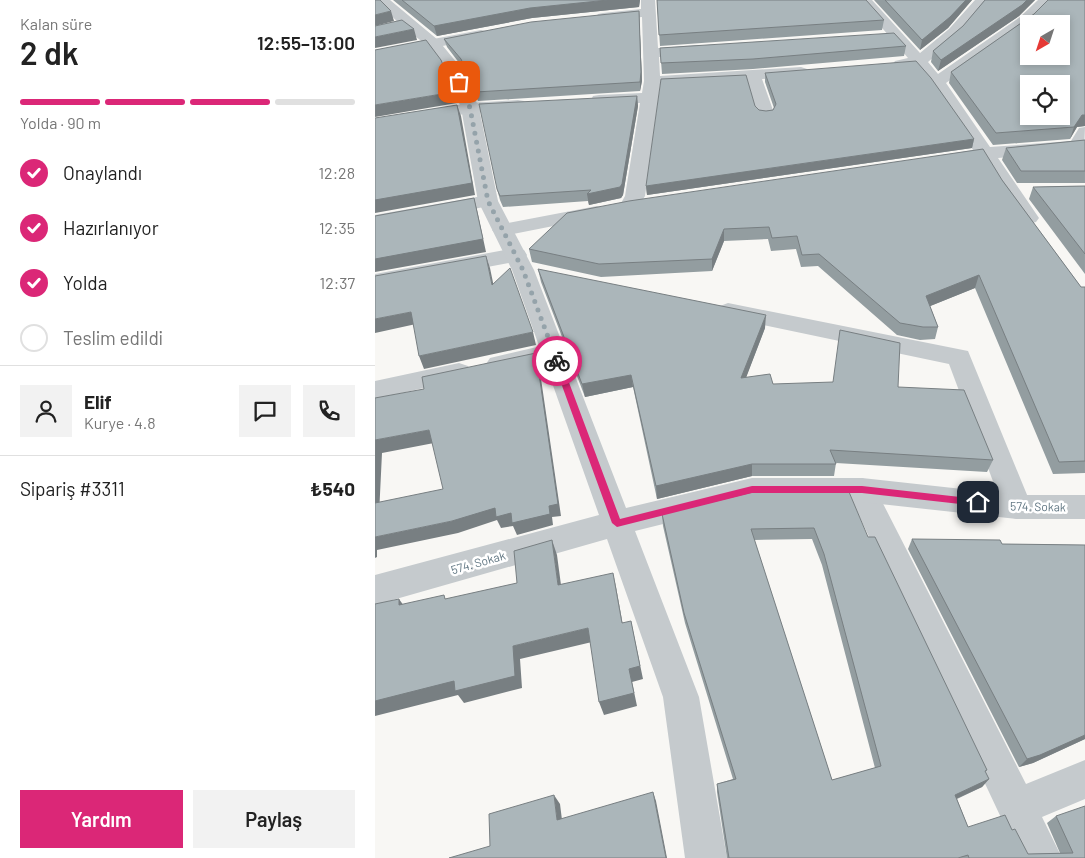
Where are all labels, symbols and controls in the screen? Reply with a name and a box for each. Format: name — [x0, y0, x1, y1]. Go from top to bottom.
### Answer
text: Kalan süre — [20, 14, 92, 33]
north arrow — [1020, 15, 1070, 65]
map controls — [1020, 15, 1070, 125]
text: 12:55–13:00 — [257, 31, 355, 54]
text: 2 dk — [20, 33, 79, 71]
pin — [438, 61, 480, 103]
icon: bag — [445, 68, 473, 96]
button: locate — [1020, 75, 1070, 125]
text: Yolda · 90 m — [20, 113, 101, 132]
icon: check — [20, 159, 48, 187]
text: Onaylandı — [63, 161, 142, 184]
text: 12:28 — [318, 163, 355, 182]
icon: check — [20, 214, 48, 242]
text: Hazırlanıyor — [63, 216, 159, 239]
text: 12:35 — [319, 218, 355, 237]
icon: check — [20, 269, 48, 297]
text: Yolda — [63, 271, 107, 294]
text: 12:37 — [320, 273, 355, 292]
text: Teslim edildi — [63, 326, 163, 349]
courier — [532, 336, 582, 386]
icon: bike — [543, 347, 571, 375]
button: person — [20, 385, 72, 437]
button: chat — [239, 385, 291, 437]
button: phone — [303, 385, 355, 437]
text: Elif — [84, 390, 112, 413]
text: Kurye · 4.8 — [84, 413, 156, 432]
text: Sipariş #3311 — [20, 477, 125, 500]
text: ₺540 — [310, 477, 355, 500]
pin — [957, 481, 999, 523]
icon: home — [964, 488, 992, 516]
street label: 574. Sokak — [1010, 499, 1066, 513]
street label: 574. Sokak — [449, 548, 507, 576]
button: Yardım — [20, 790, 183, 848]
button: Paylaş — [193, 790, 355, 848]

